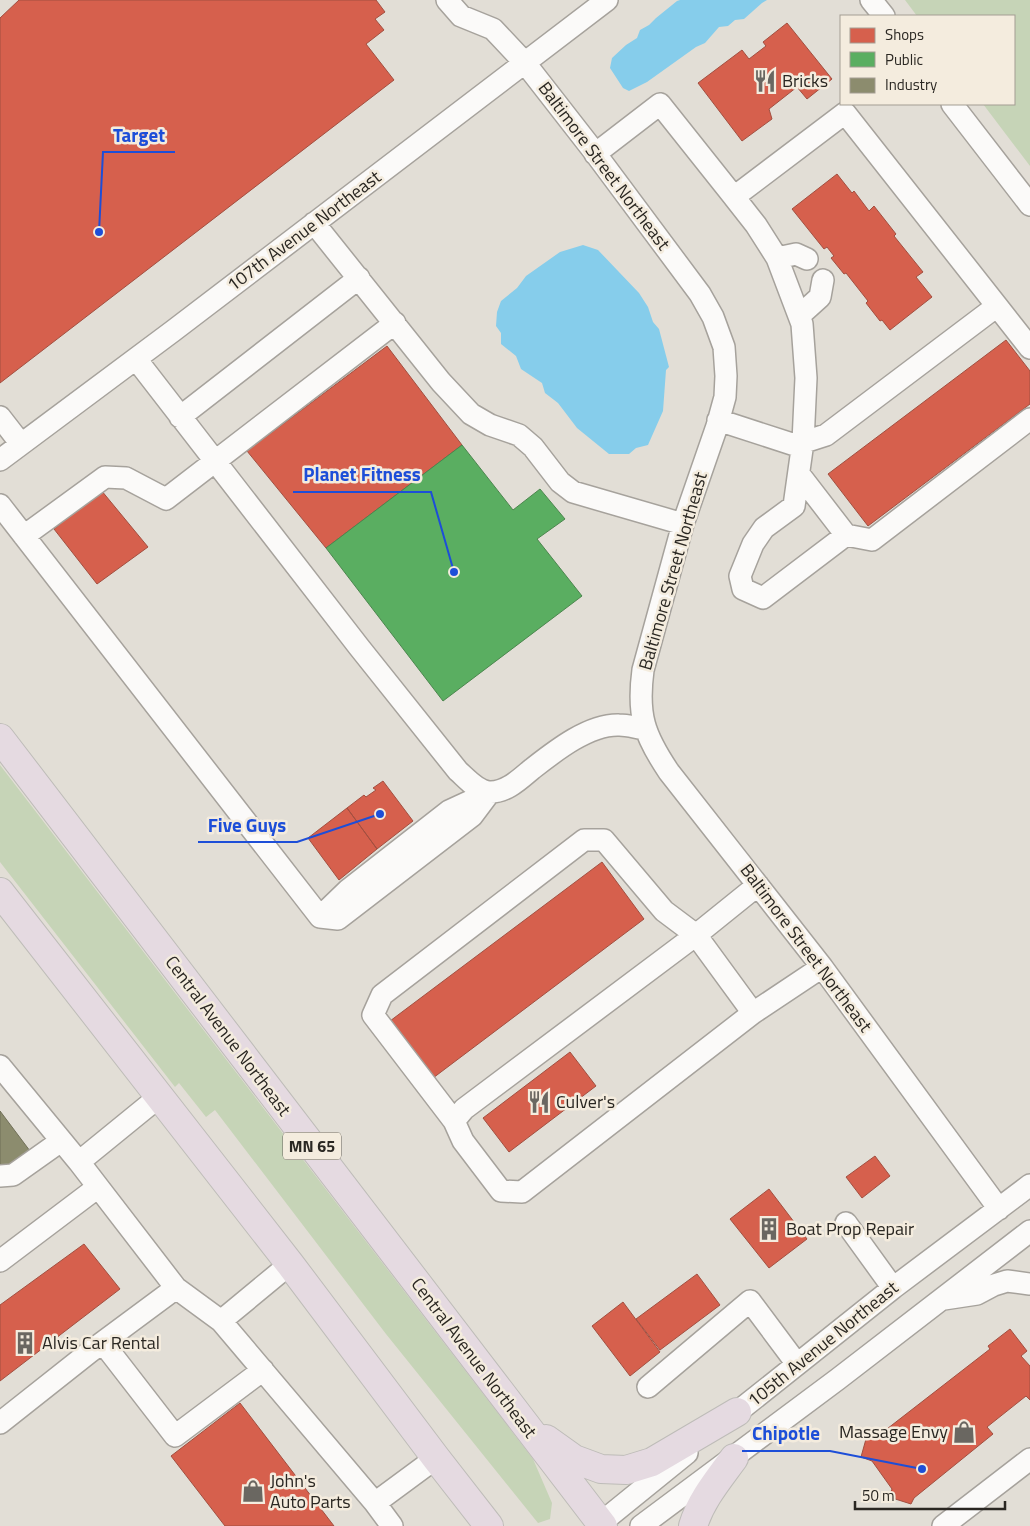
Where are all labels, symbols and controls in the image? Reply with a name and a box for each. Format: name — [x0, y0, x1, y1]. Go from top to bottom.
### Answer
legend — [840, 15, 1015, 105]
text: Shops — [885, 23, 924, 46]
text: Public — [885, 48, 923, 71]
place label: Bricks — [782, 67, 828, 94]
restaurant icon: Bricks — [752, 68, 778, 94]
text: Industry — [885, 73, 937, 96]
street label: Baltimore Street Northeast — [532, 76, 677, 256]
callout: Target — [103, 118, 175, 152]
text: Target — [113, 120, 165, 149]
street label: 107th Avenue Northeast — [221, 163, 387, 298]
callout: Planet Fitness — [293, 458, 431, 492]
text: Planet Fitness — [303, 459, 421, 488]
street label: Baltimore Street Northeast — [631, 468, 714, 673]
callout: Five Guys — [198, 808, 297, 842]
text: Five Guys — [208, 810, 286, 839]
street label: Baltimore Street Northeast — [734, 858, 879, 1038]
street label: Central Avenue Northeast — [159, 950, 298, 1122]
place label: Culver's — [556, 1088, 615, 1115]
restaurant icon: Culver's — [526, 1089, 552, 1115]
road number: MN 65 — [283, 1132, 341, 1160]
place label: Boat Prop Repair — [786, 1215, 914, 1242]
building icon: Boat Prop Repair — [756, 1216, 782, 1242]
street label: Central Avenue Northeast — [405, 1272, 544, 1444]
street label: 105th Avenue Northeast — [742, 1274, 904, 1413]
place label: Alvis Car Rental — [42, 1329, 160, 1356]
building icon: Alvis Car Rental — [12, 1330, 38, 1356]
callout: Chipotle — [742, 1417, 830, 1451]
text: Chipotle — [752, 1418, 820, 1447]
place label: Massage Envy — [839, 1418, 948, 1445]
shop icon: Massage Envy — [951, 1419, 977, 1445]
place label: John's Auto Parts — [270, 1467, 351, 1515]
shop icon: John's Auto Parts — [240, 1478, 266, 1504]
scale bar — [855, 1478, 1005, 1510]
text: 50 m — [862, 1484, 895, 1507]

